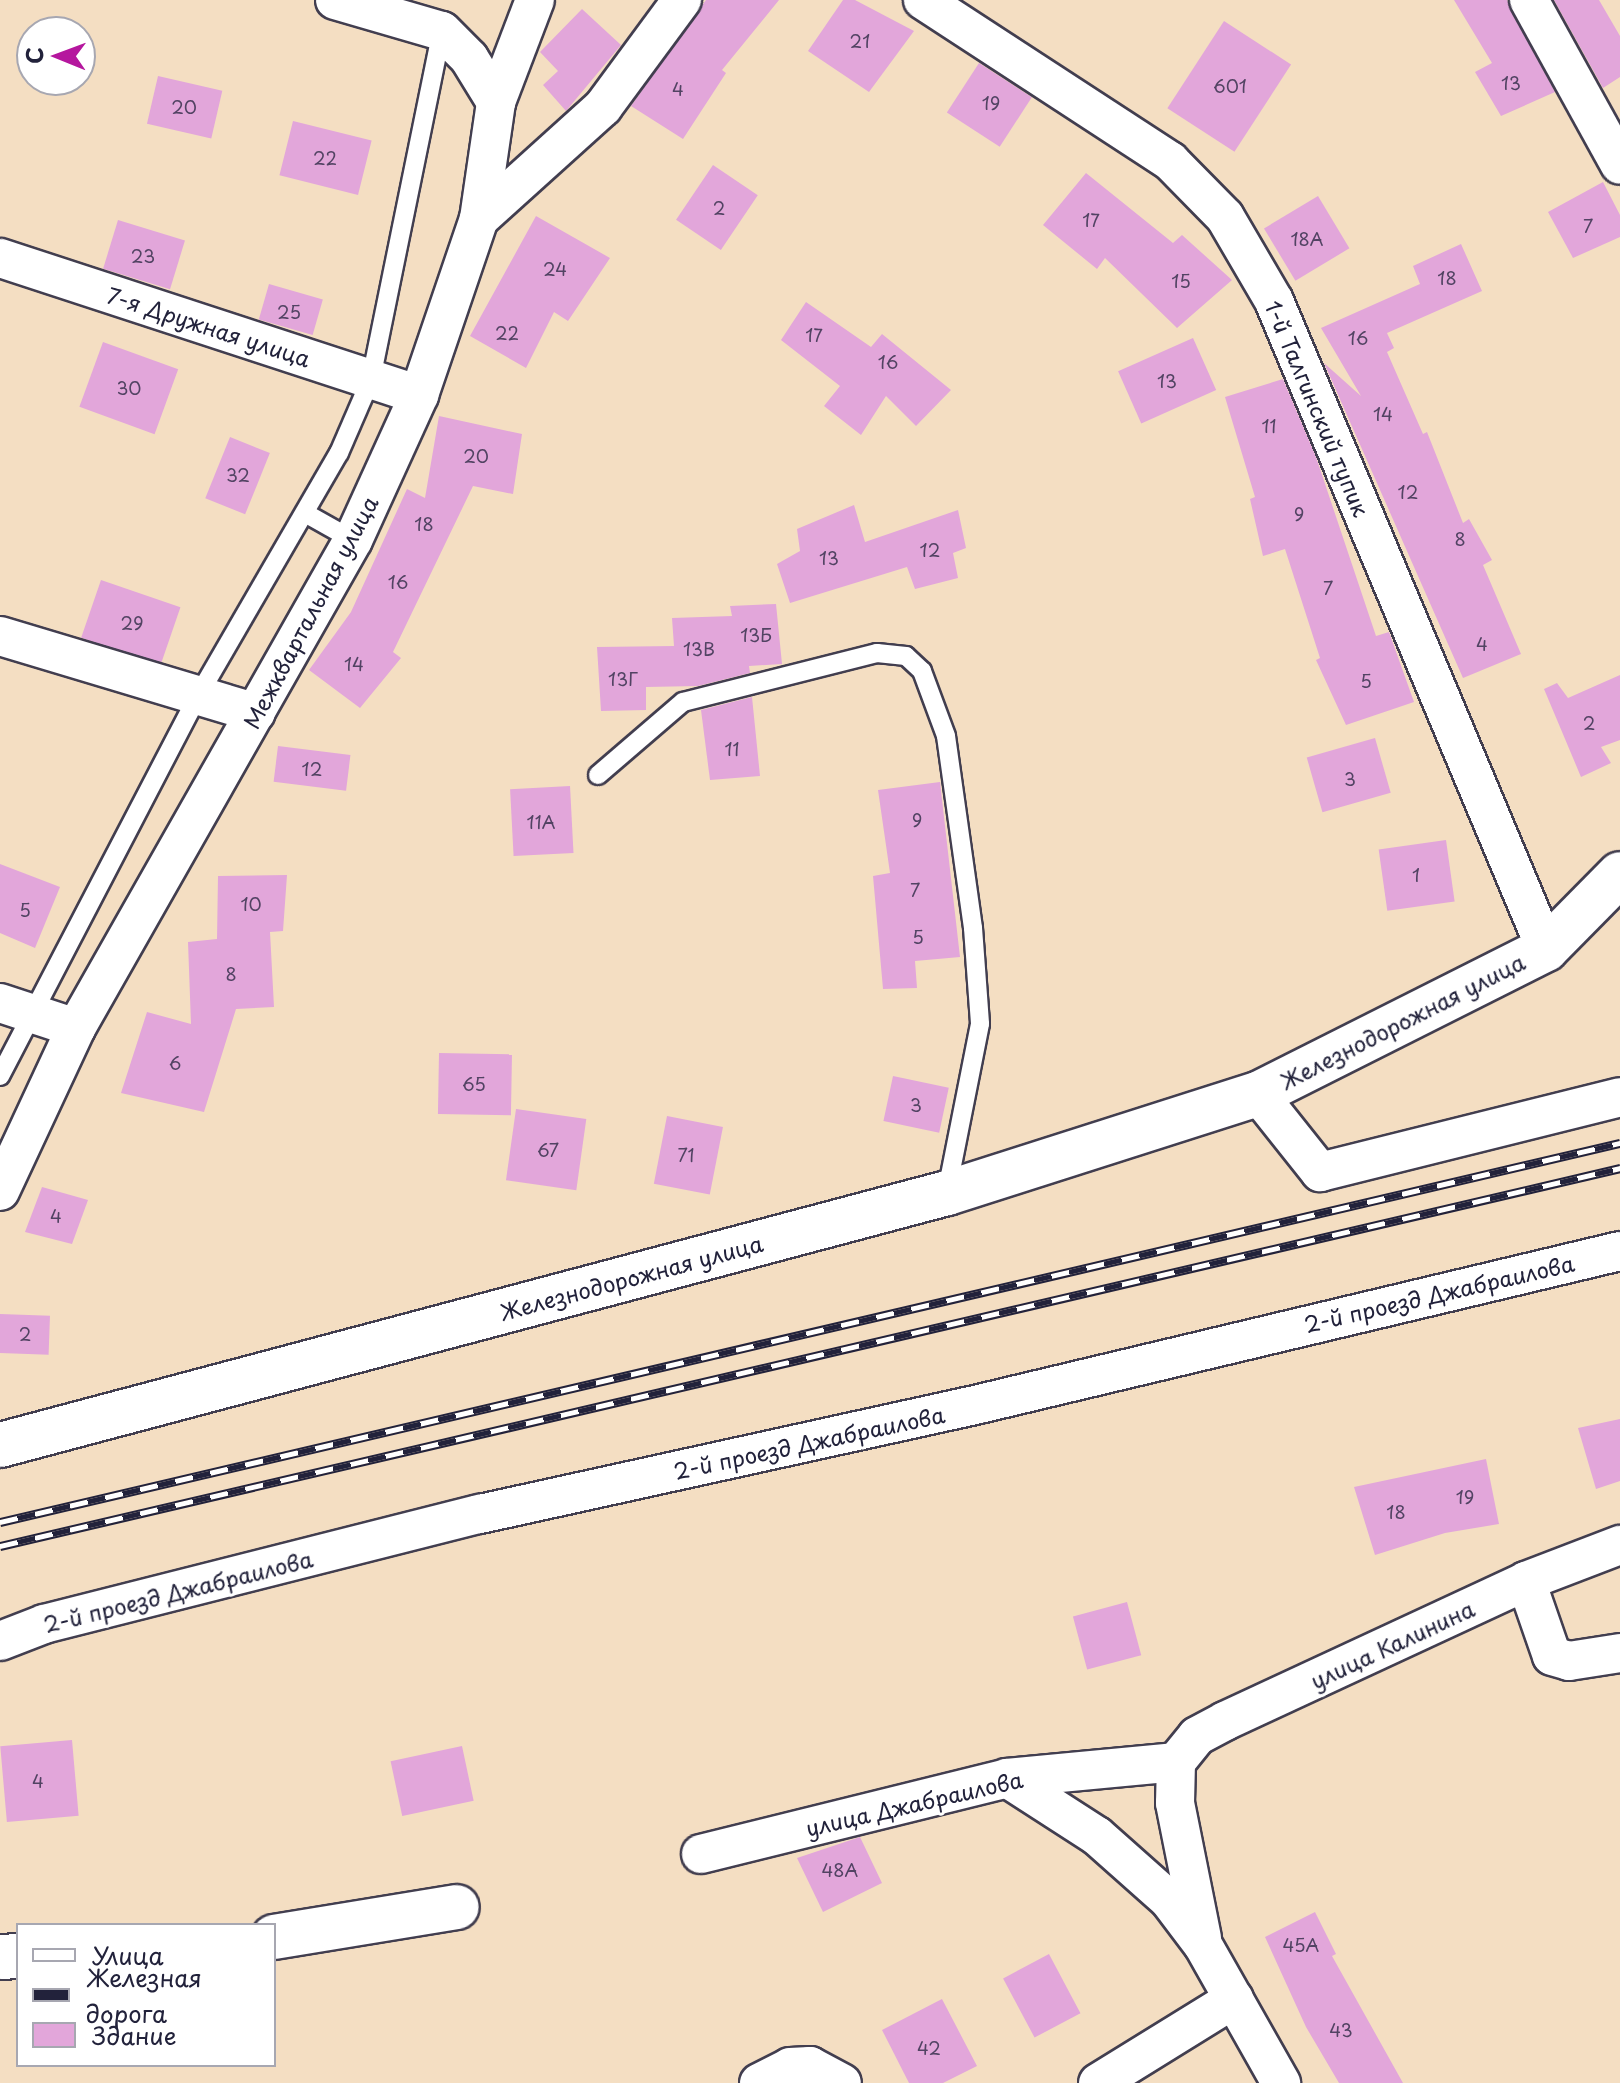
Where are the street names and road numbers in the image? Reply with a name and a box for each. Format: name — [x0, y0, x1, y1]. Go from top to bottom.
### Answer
street label: 7-я Дружная улица — [104, 281, 314, 371]
street label: 1-й Талгинский тупик — [1260, 295, 1376, 521]
street label: Межквартальная улица — [237, 491, 383, 733]
street label: Железнодорожная улица — [1275, 947, 1529, 1095]
street label: Железнодорожная улица — [496, 1229, 766, 1325]
street label: 2-й проезд Джабраилова — [1301, 1249, 1577, 1337]
street label: 2-й проезд Джабраилова — [671, 1400, 947, 1484]
street label: 2-й проезд Джабраилова — [40, 1545, 316, 1637]
street label: улица Калинина — [1306, 1594, 1478, 1694]
street label: улица Джабраилова — [802, 1765, 1026, 1841]

